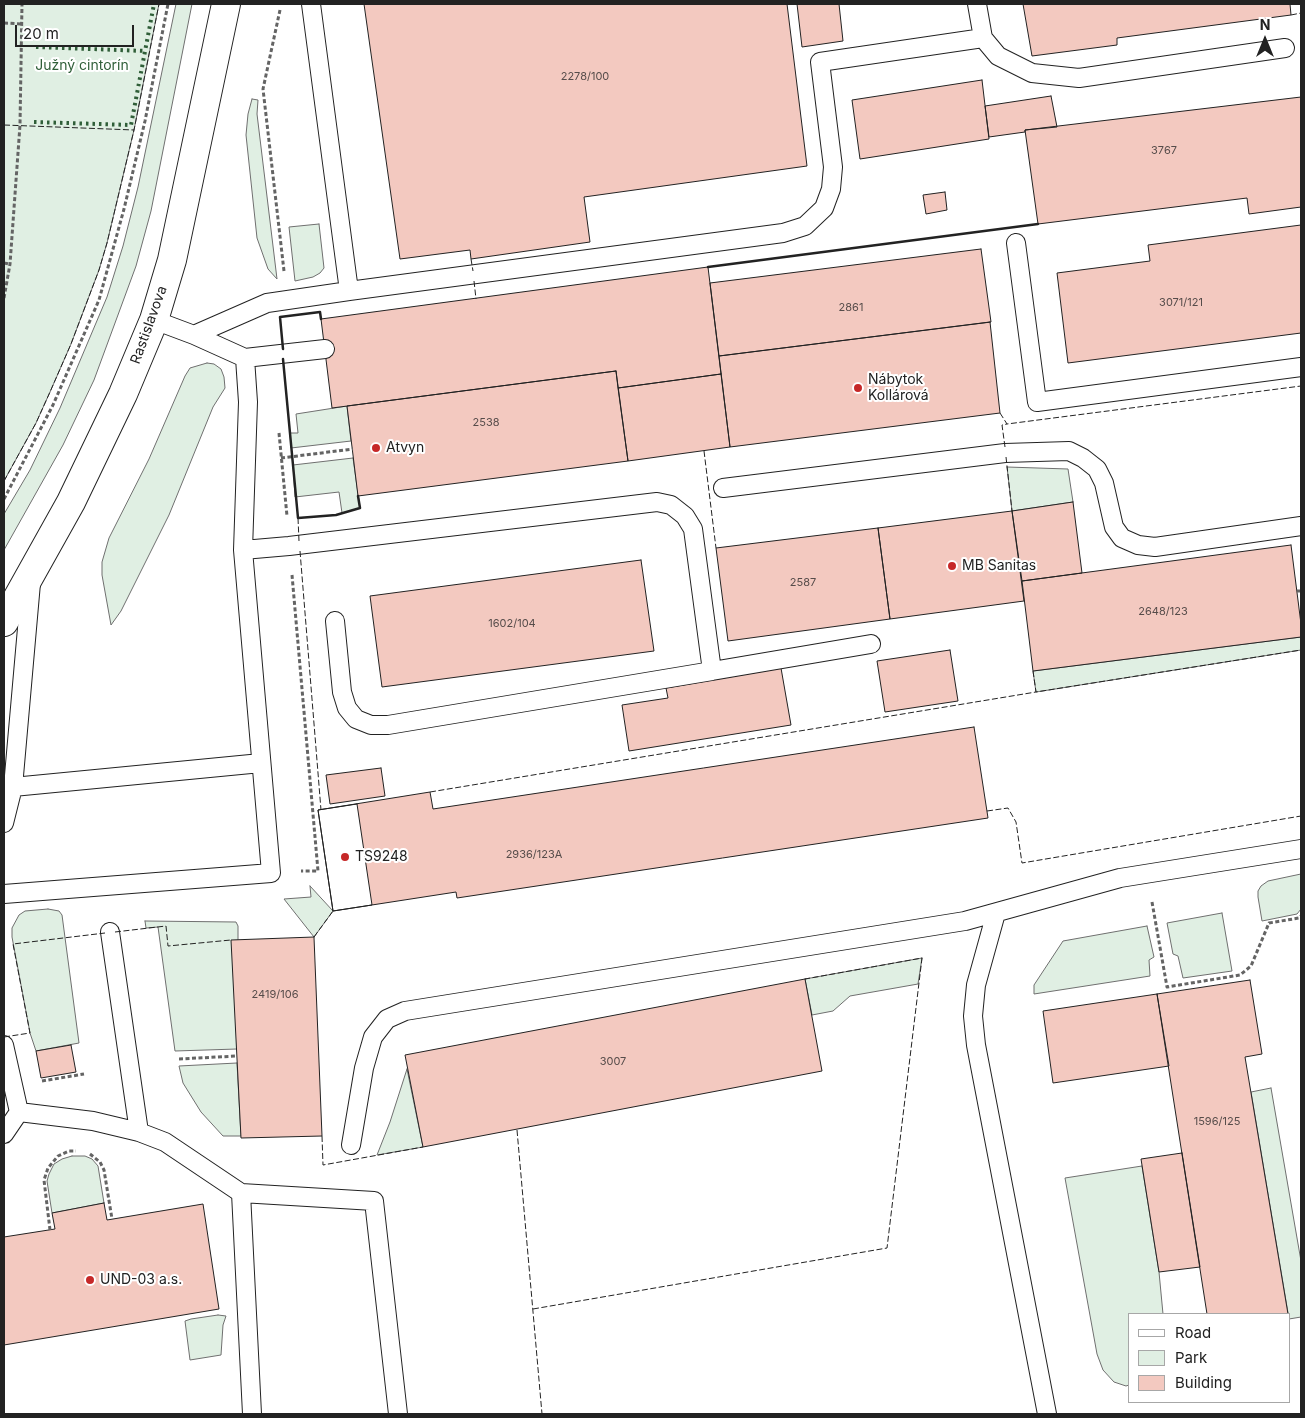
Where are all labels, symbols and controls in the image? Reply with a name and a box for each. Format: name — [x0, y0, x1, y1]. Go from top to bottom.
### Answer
scale bar — [18, 15, 136, 47]
north arrow — [1240, 15, 1290, 65]
text: N — [1260, 16, 1270, 33]
text: 20 m — [23, 24, 59, 43]
park label: Južný cintorín — [35, 58, 129, 74]
house number: 2278/100 — [561, 70, 609, 84]
house number: 3767 — [1151, 144, 1177, 158]
street label: Rastislavova — [127, 284, 171, 366]
house number: 3071/121 — [1159, 296, 1203, 310]
house number: 2861 — [839, 301, 863, 315]
place label: Nábytok Kollárová — [868, 372, 929, 404]
marker: Nábytok Kollárová — [852, 382, 864, 394]
house number: 2538 — [473, 416, 499, 430]
place label: Atvyn — [386, 440, 424, 456]
marker: Atvyn — [370, 442, 382, 454]
place label: MB Sanitas — [962, 558, 1036, 574]
marker: MB Sanitas — [946, 560, 958, 572]
house number: 2587 — [790, 576, 816, 590]
house number: 2648/123 — [1138, 605, 1188, 619]
house number: 1602/104 — [488, 617, 536, 631]
house number: 2936/123A — [506, 848, 562, 862]
place label: TS9248 — [355, 849, 408, 865]
marker: TS9248 — [339, 851, 351, 863]
house number: 2419/106 — [252, 988, 298, 1002]
house number: 3007 — [600, 1055, 626, 1069]
house number: 1596/125 — [1194, 1115, 1240, 1129]
place label: UND-03 a.s. — [100, 1272, 182, 1288]
marker: UND-03 a.s. — [84, 1274, 96, 1286]
legend — [1128, 1313, 1290, 1403]
text: Road — [1175, 1323, 1211, 1342]
text: Park — [1175, 1348, 1207, 1367]
text: Building — [1175, 1373, 1232, 1392]

